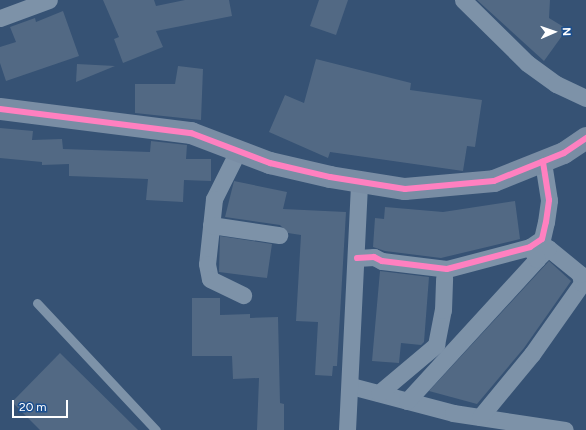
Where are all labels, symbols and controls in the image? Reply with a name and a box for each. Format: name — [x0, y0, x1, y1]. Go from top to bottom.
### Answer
north arrow — [534, 12, 574, 52]
text: N — [560, 27, 573, 36]
scale bar — [14, 392, 70, 418]
text: 20 m — [19, 400, 47, 414]

